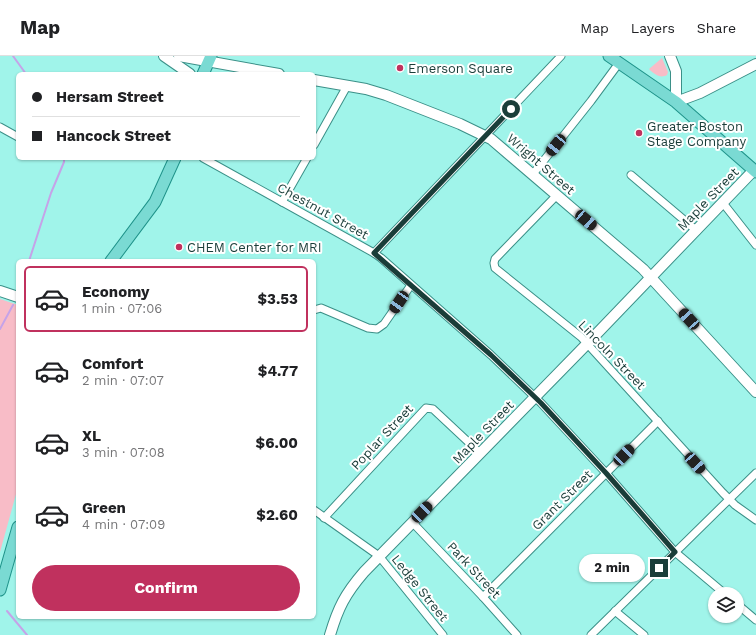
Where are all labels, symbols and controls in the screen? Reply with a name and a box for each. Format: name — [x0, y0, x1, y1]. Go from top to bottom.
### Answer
text: Map — [20, 16, 60, 39]
text: Map — [580, 20, 609, 36]
text: Layers — [631, 20, 675, 36]
text: Share — [697, 20, 736, 36]
place label: Emerson Square — [408, 61, 513, 76]
marker: Emerson Square — [395, 63, 405, 73]
text: Hersam Street — [56, 88, 164, 106]
route start — [502, 100, 520, 118]
place label: Greater Boston Stage Company — [647, 119, 746, 149]
text: Hancock Street — [56, 127, 171, 145]
marker: Greater Boston Stage Company — [634, 128, 644, 138]
street label: Wright Street — [504, 131, 578, 198]
car — [544, 132, 568, 158]
street label: Maple Street — [674, 164, 742, 234]
street label: Chestnut Street — [275, 180, 372, 243]
car — [573, 208, 599, 232]
place label: CHEM Center for MRI — [187, 240, 322, 255]
marker: CHEM Center for MRI — [174, 242, 184, 252]
icon: car — [34, 281, 70, 317]
text: Economy — [82, 283, 149, 301]
car — [387, 289, 411, 315]
text: $3.53 — [257, 290, 298, 308]
text: 1 min · 07:06 — [82, 301, 162, 316]
car — [677, 306, 701, 332]
street label: Lincoln Street — [575, 317, 649, 393]
icon: car — [34, 353, 70, 389]
text: Comfort — [82, 355, 143, 373]
text: $4.77 — [258, 362, 298, 380]
text: 2 min · 07:07 — [82, 373, 164, 388]
street label: Maple Street — [449, 397, 517, 467]
street label: Poplar Street — [348, 401, 416, 473]
icon: car — [34, 425, 70, 461]
text: XL — [82, 427, 101, 445]
text: $6.00 — [256, 434, 298, 452]
car — [611, 442, 637, 468]
text: 3 min · 07:08 — [82, 445, 165, 460]
car — [683, 450, 707, 476]
street label: Grant Street — [529, 466, 596, 533]
icon: car — [34, 497, 70, 533]
text: Green — [82, 499, 126, 517]
car — [409, 499, 435, 525]
text: $2.60 — [256, 506, 298, 524]
text: 4 min · 07:09 — [82, 517, 165, 532]
street label: Park Street — [444, 539, 504, 602]
street label: Ledge Street — [389, 552, 452, 625]
callout: 2 min — [579, 554, 645, 582]
route end — [650, 559, 668, 577]
text: 2 min — [594, 560, 630, 575]
button: Confirm — [32, 565, 300, 611]
map controls — [708, 587, 744, 623]
button: layers — [708, 587, 744, 623]

